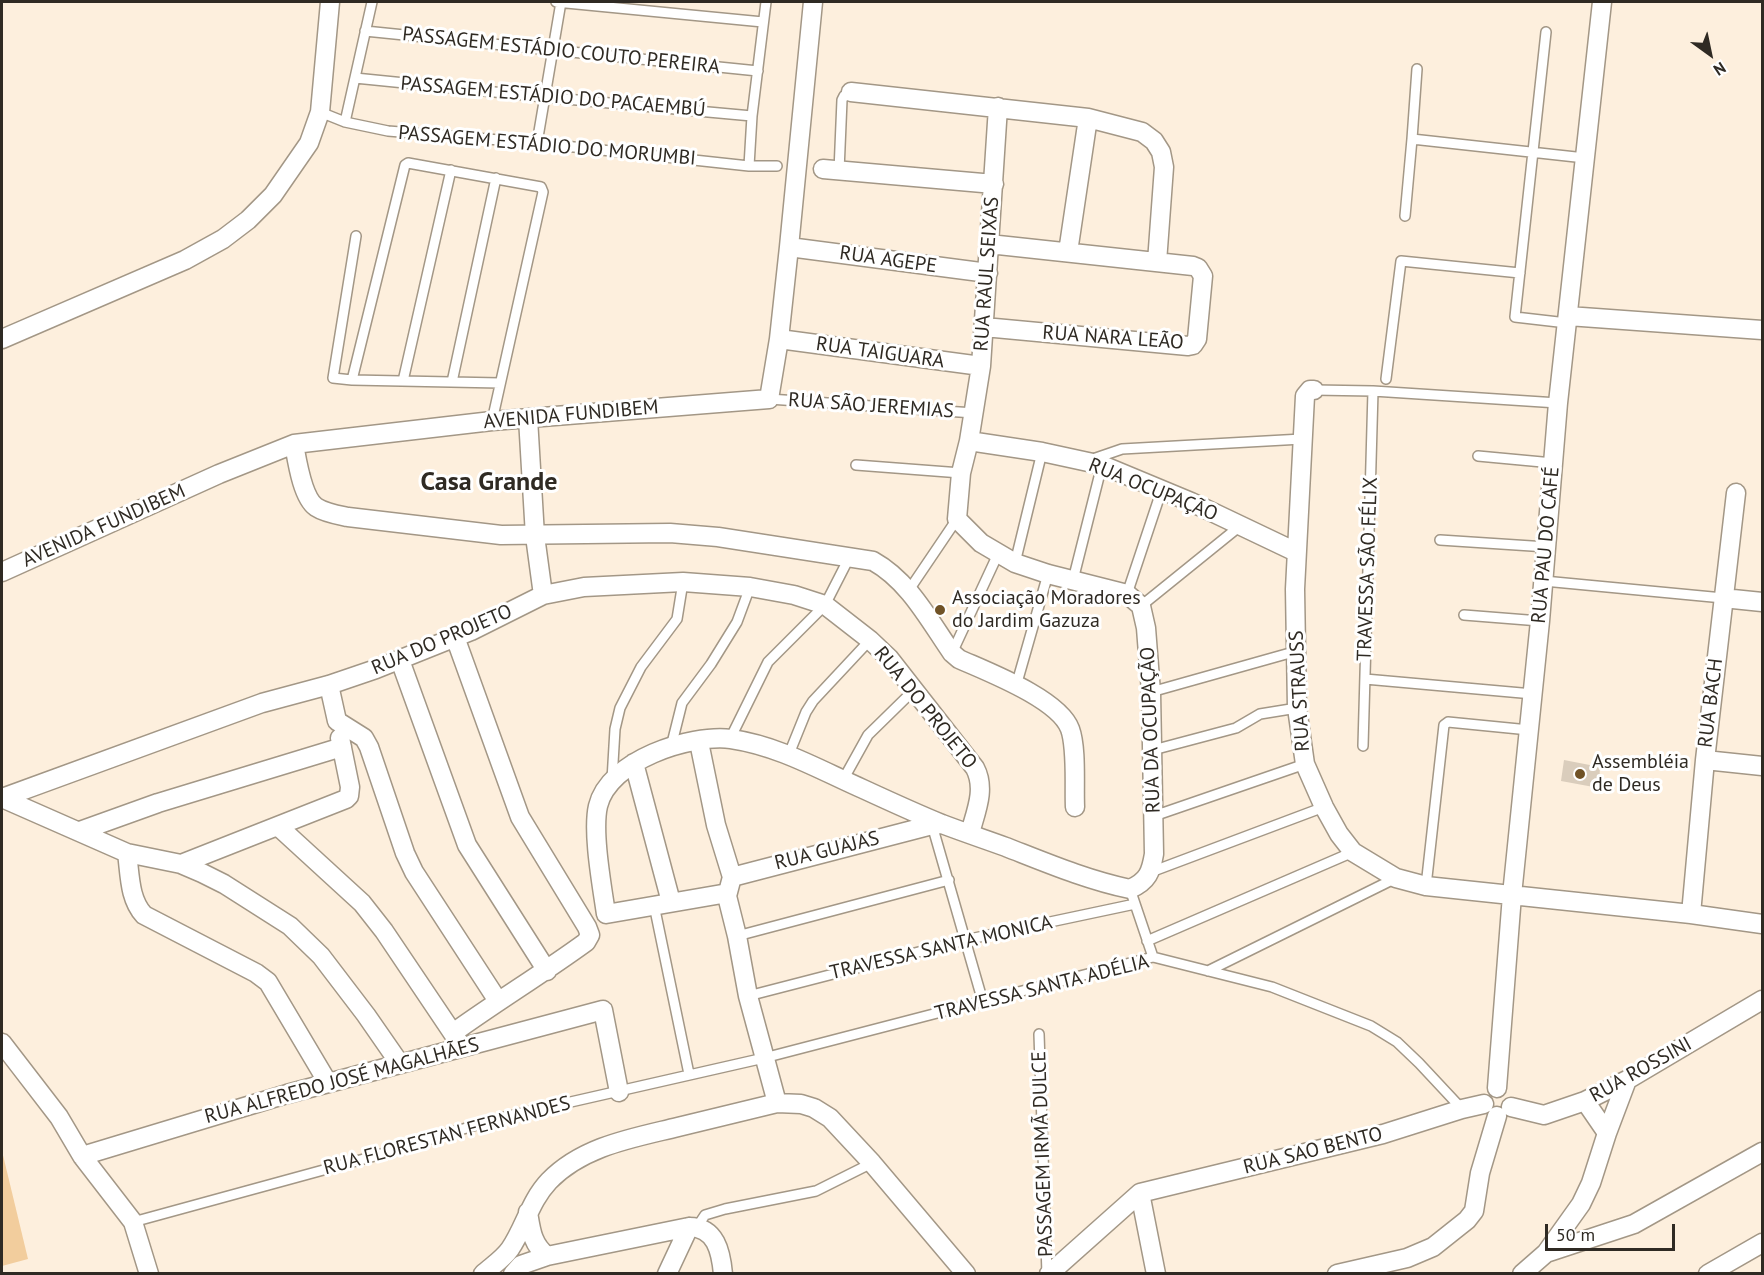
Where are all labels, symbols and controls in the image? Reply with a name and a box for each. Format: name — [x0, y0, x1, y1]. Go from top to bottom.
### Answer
street label: PASSAGEM ESTÁDIO COUTO PEREIRA — [401, 22, 721, 80]
north arrow — [1680, 24, 1740, 84]
text: N — [1710, 58, 1730, 80]
street label: PASSAGEM ESTÁDIO DO PACAEMBÚ — [400, 72, 706, 122]
street label: PASSAGEM ESTÁDIO DO MORUMBI — [397, 121, 697, 171]
street label: RUA RAUL SEIXAS — [970, 196, 1004, 352]
street label: RUA AGEPE — [838, 241, 938, 279]
street label: RUA NARA LEÃO — [1042, 321, 1184, 355]
street label: RUA TAIGUARA — [814, 332, 946, 374]
street label: RUA SÃO JEREMIAS — [787, 388, 955, 424]
street label: AVENIDA FUNDIBEM — [482, 395, 660, 435]
street label: RUA OCUPAÇÃO — [1085, 453, 1221, 527]
street label: RUA PAU DO CAFÉ — [1527, 465, 1565, 625]
district label: Casa Grande — [421, 467, 557, 499]
street label: TRAVESSA SÃO FÉLIX — [1353, 477, 1383, 661]
street label: AVENIDA FUNDIBEM — [19, 479, 189, 573]
place label: Associação Moradores do Jardim Gazuza — [952, 586, 1141, 633]
street label: RUA DO PROJETO — [368, 600, 516, 680]
marker: Associação Moradores do Jardim Gazuza — [933, 603, 947, 617]
street label: RUA STRAUSS — [1285, 630, 1315, 752]
street label: RUA DO PROJETO — [868, 642, 982, 774]
street label: RUA DA OCUPAÇÃO — [1136, 646, 1166, 814]
street label: RUA BACH — [1694, 657, 1728, 749]
place label: Assembléia de Deus — [1592, 750, 1689, 797]
marker: Assembléia de Deus — [1573, 767, 1587, 781]
street label: RUA GUAJAS — [772, 826, 882, 876]
street label: TRAVESSA SANTA MONICA — [827, 911, 1055, 985]
street label: TRAVESSA SANTA ADÉLIA — [933, 950, 1151, 1026]
street label: RUA ROSSINI — [1586, 1032, 1696, 1108]
street label: RUA ALFREDO JOSÉ MAGALHÃES — [202, 1033, 482, 1129]
street label: PASSAGEM IRMÃ DULCE — [1027, 1051, 1059, 1257]
street label: RUA FLORESTAN FERNANDES — [321, 1091, 573, 1181]
street label: RUA SAO BENTO — [1241, 1122, 1385, 1180]
scale bar — [1548, 1212, 1678, 1250]
text: 50 m — [1556, 1223, 1595, 1246]

